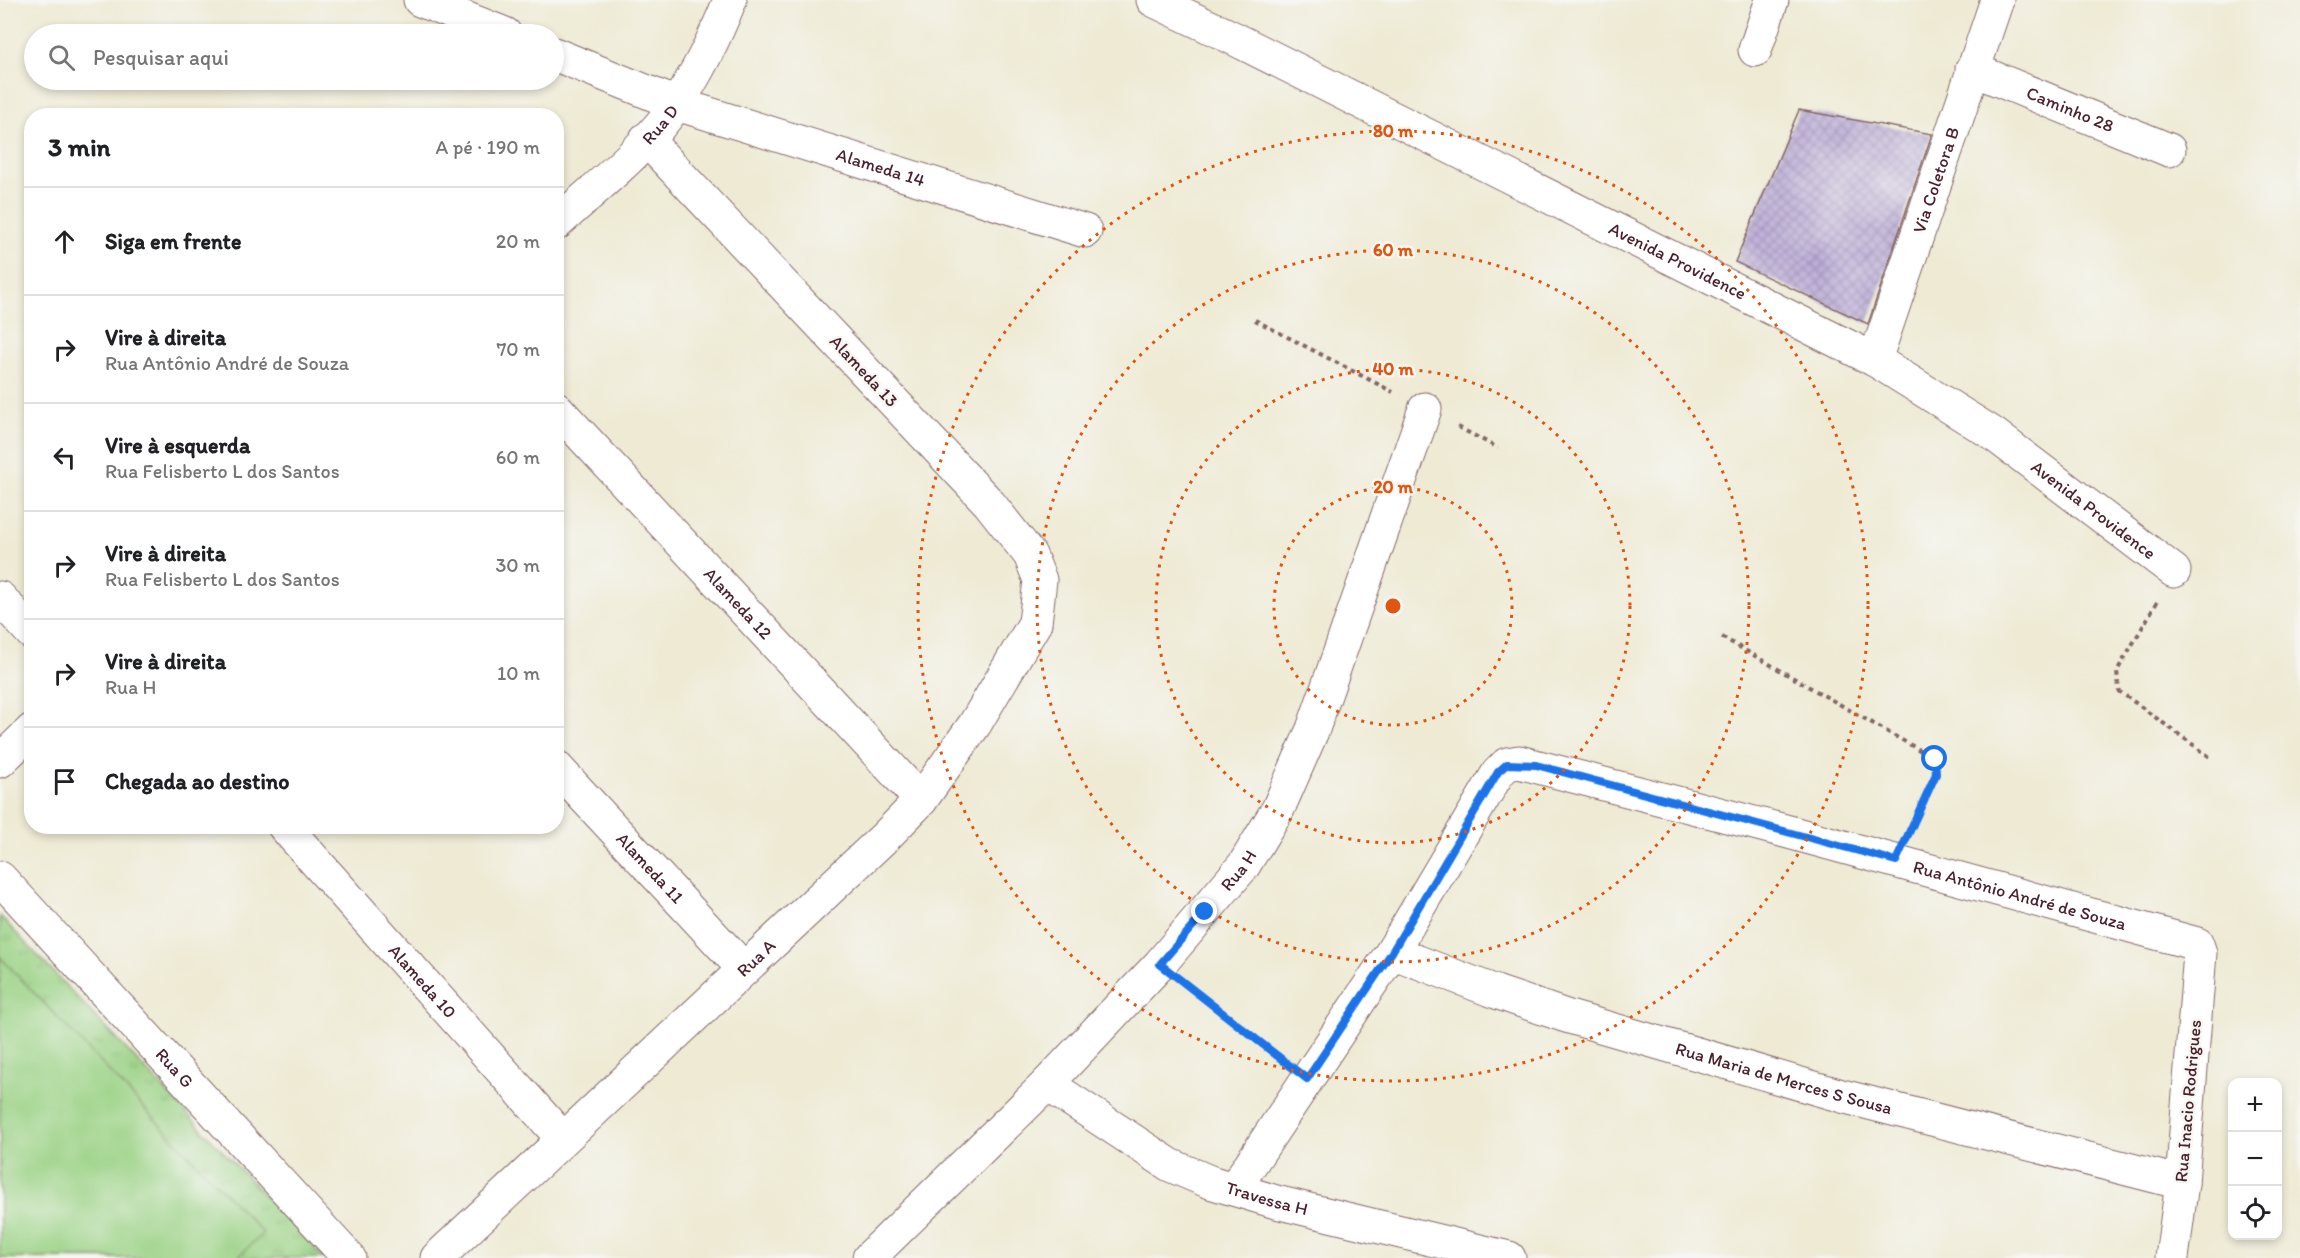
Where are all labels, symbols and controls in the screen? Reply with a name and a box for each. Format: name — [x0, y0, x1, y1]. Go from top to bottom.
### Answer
search box — [24, 24, 564, 90]
icon: search — [45, 41, 78, 74]
text: Pesquisar aqui — [93, 44, 229, 71]
street label: Caminho 28 — [2023, 82, 2117, 137]
street label: Rua D — [637, 101, 683, 149]
text: 80 m — [1373, 120, 1414, 142]
street label: Via Coletora B — [1908, 124, 1964, 236]
text: 3 min — [48, 131, 110, 163]
text: A pé · 190 m — [435, 135, 540, 159]
street label: Alameda 14 — [834, 143, 928, 192]
street label: Avenida Providence — [1605, 217, 1750, 305]
icon: ahead — [48, 225, 81, 258]
text: Siga em frente — [105, 228, 241, 255]
text: 20 m — [496, 229, 540, 253]
text: 60 m — [1373, 239, 1414, 261]
text: Vire à direita — [105, 324, 226, 351]
street label: Alameda 13 — [825, 330, 903, 412]
icon: right — [48, 333, 81, 366]
text: 70 m — [496, 337, 540, 361]
text: Rua Antônio André de Souza — [105, 351, 349, 375]
text: 40 m — [1372, 358, 1414, 380]
text: Vire à esquerda — [105, 432, 250, 459]
icon: left — [48, 441, 81, 474]
text: 60 m — [496, 445, 540, 469]
street label: Avenida Providence — [2027, 456, 2160, 564]
text: Rua Felisberto L dos Santos — [105, 459, 340, 483]
text: 20 m — [1373, 476, 1414, 498]
text: Vire à direita — [105, 540, 226, 567]
icon: right — [48, 549, 81, 582]
text: 30 m — [495, 553, 540, 577]
street label: Alameda 12 — [699, 563, 777, 644]
text: Rua Felisberto L dos Santos — [105, 567, 340, 591]
centre of rings — [1383, 596, 1403, 616]
text: Vire à direita — [105, 648, 226, 675]
icon: right — [48, 657, 81, 690]
text: 10 m — [497, 661, 540, 685]
text: Rua H — [105, 675, 156, 699]
route start — [1921, 745, 1947, 771]
icon: arrive — [48, 765, 81, 798]
text: Chegada ao destino — [105, 768, 289, 795]
street label: Alameda 11 — [612, 828, 688, 908]
street label: Rua H — [1216, 846, 1261, 896]
street label: Rua Antônio André de Souza — [1911, 856, 2129, 935]
route end — [1191, 898, 1217, 924]
street label: Rua A — [732, 934, 781, 982]
street label: Alameda 10 — [384, 940, 461, 1023]
street label: Rua Inacio Rodrigues — [2170, 1019, 2206, 1183]
street label: Rua Maria de Merces S Sousa — [1673, 1037, 1894, 1119]
street label: Rua G — [151, 1044, 198, 1092]
map controls — [2228, 1078, 2282, 1240]
button: + — [2228, 1078, 2282, 1132]
button: − — [2228, 1132, 2282, 1186]
street label: Travessa H — [1223, 1176, 1310, 1220]
button: locate — [2228, 1186, 2282, 1240]

